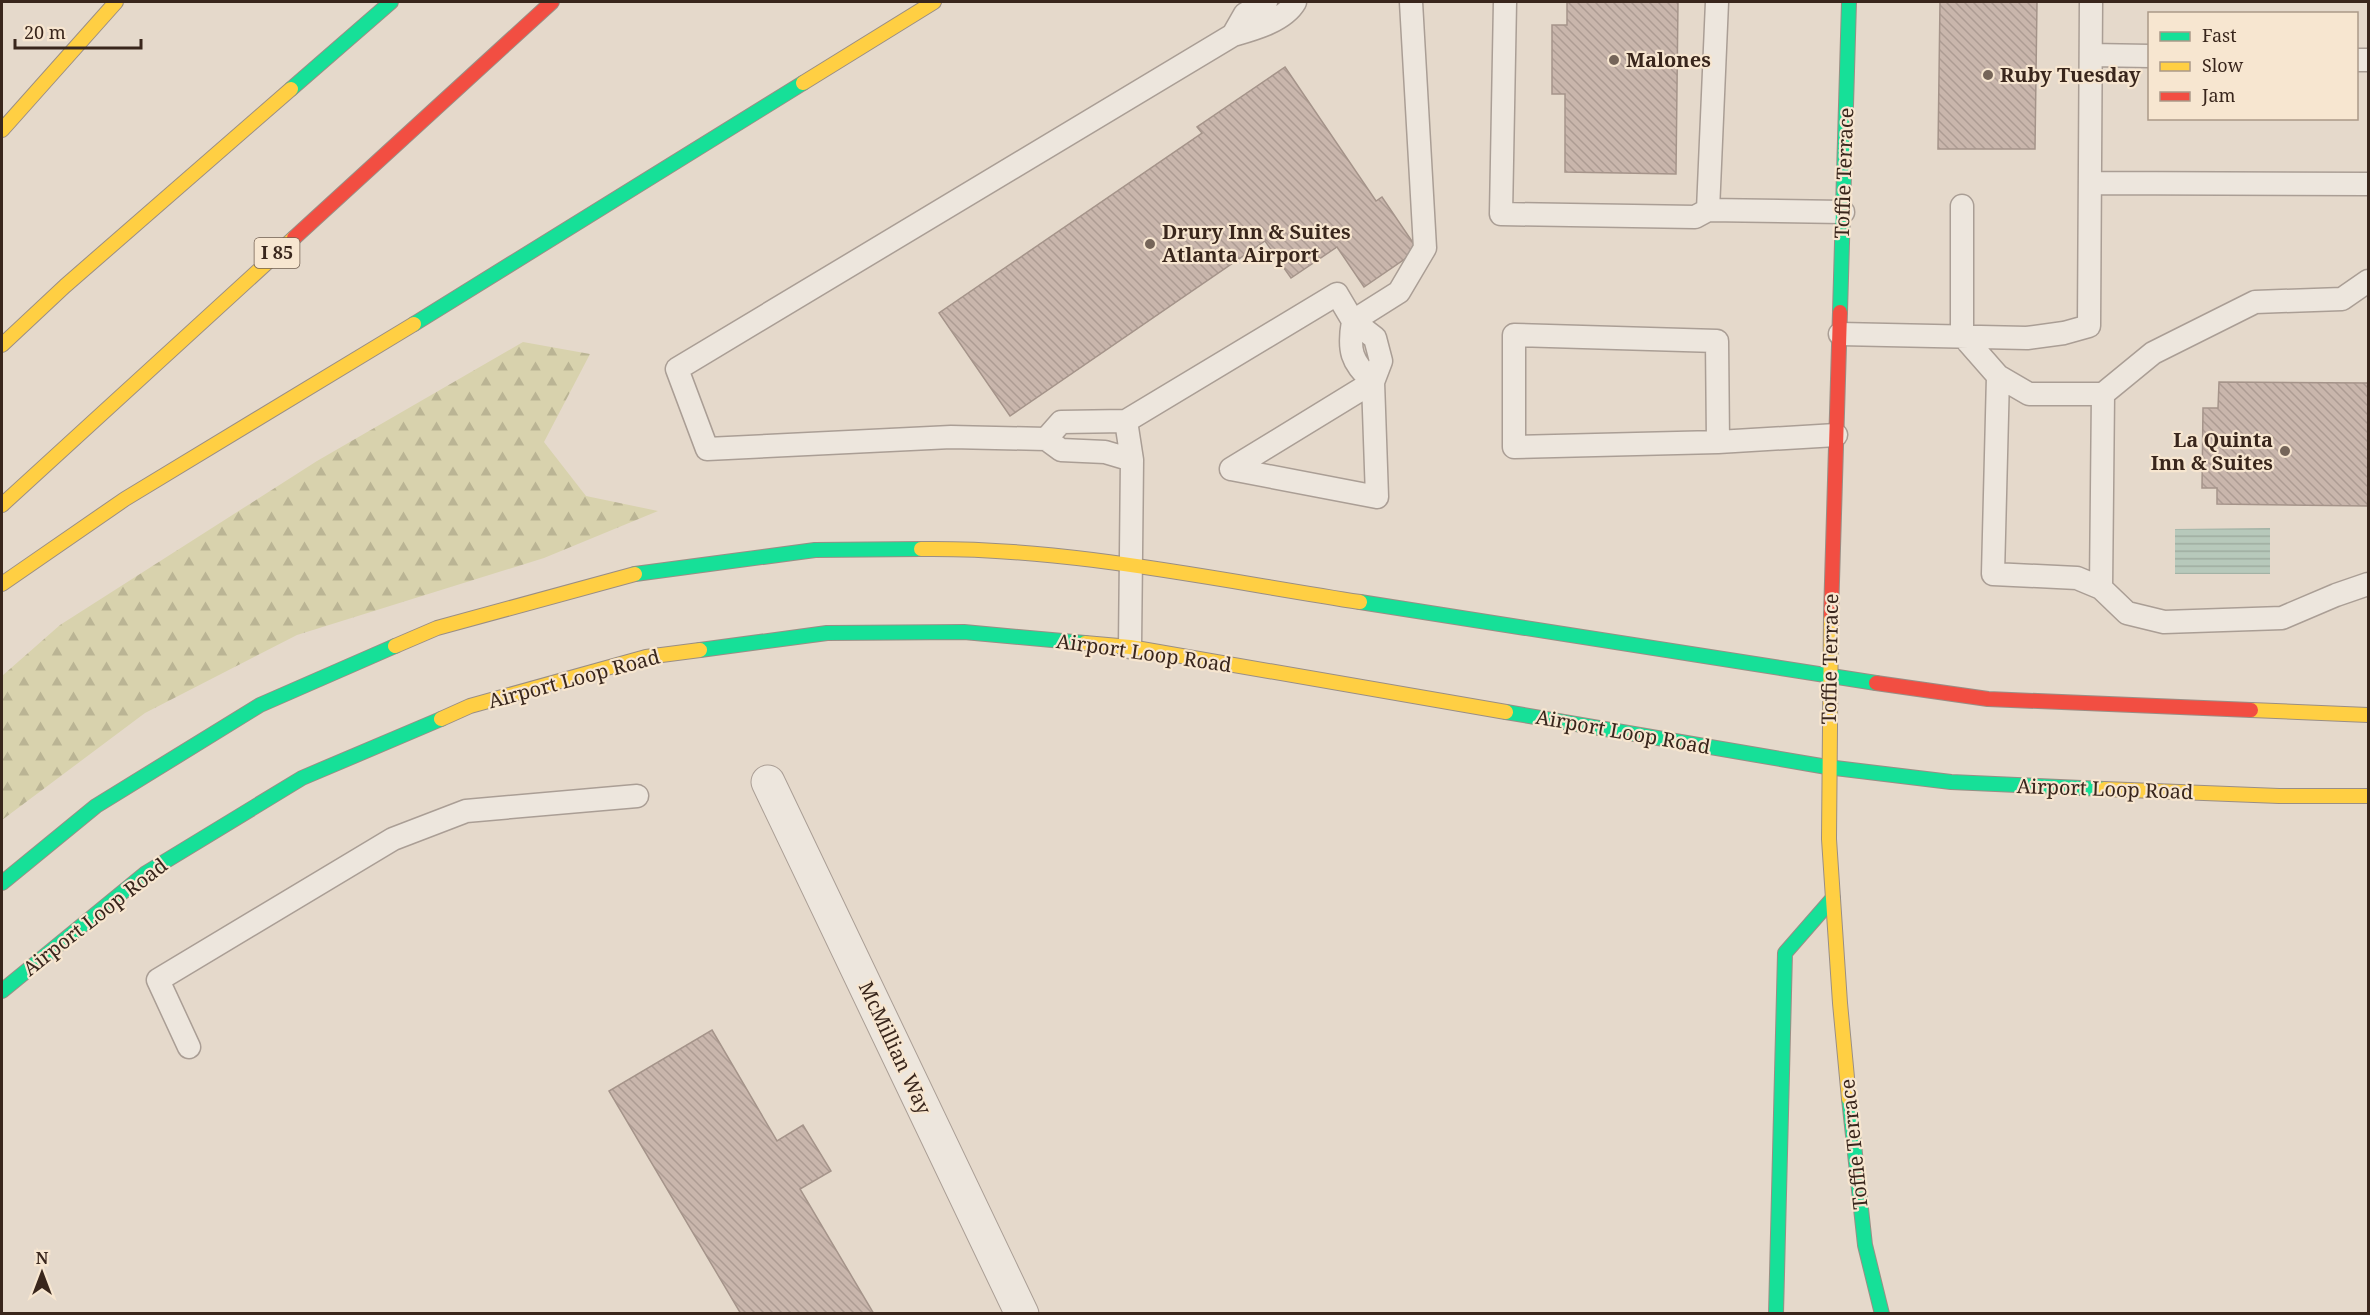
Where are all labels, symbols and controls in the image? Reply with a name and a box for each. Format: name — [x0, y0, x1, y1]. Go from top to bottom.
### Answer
scale bar — [15, 12, 141, 50]
legend — [2148, 12, 2358, 120]
text: 20 m — [24, 20, 66, 44]
text: Fast — [2202, 23, 2237, 47]
place label: Malones — [1626, 46, 1711, 73]
marker: Malones — [1607, 53, 1621, 67]
text: Slow — [2202, 53, 2244, 77]
place label: Ruby Tuesday — [2000, 61, 2141, 88]
marker: Ruby Tuesday — [1981, 68, 1995, 82]
text: Jam — [2201, 83, 2236, 107]
street label: Toffie Terrace — [1828, 107, 1859, 239]
place label: Drury Inn & Suites Atlanta Airport — [1162, 218, 1351, 268]
marker: Drury Inn & Suites Atlanta Airport — [1143, 237, 1157, 251]
road number: I 85 — [254, 238, 300, 268]
place label: La Quinta Inn & Suites — [2151, 426, 2273, 476]
marker: La Quinta Inn & Suites — [2278, 444, 2292, 458]
street label: Toffie Terrace — [1815, 593, 1844, 725]
street label: Airport Loop Road — [1055, 627, 1233, 678]
street label: Airport Loop Road — [485, 643, 663, 714]
street label: Airport Loop Road — [1534, 703, 1712, 760]
street label: Airport Loop Road — [2016, 772, 2194, 805]
street label: Airport Loop Road — [17, 852, 173, 982]
street label: McMillian Way — [853, 977, 938, 1119]
street label: Toffie Terrace — [1833, 1078, 1874, 1211]
north arrow — [12, 1243, 72, 1303]
text: N — [36, 1247, 49, 1269]

